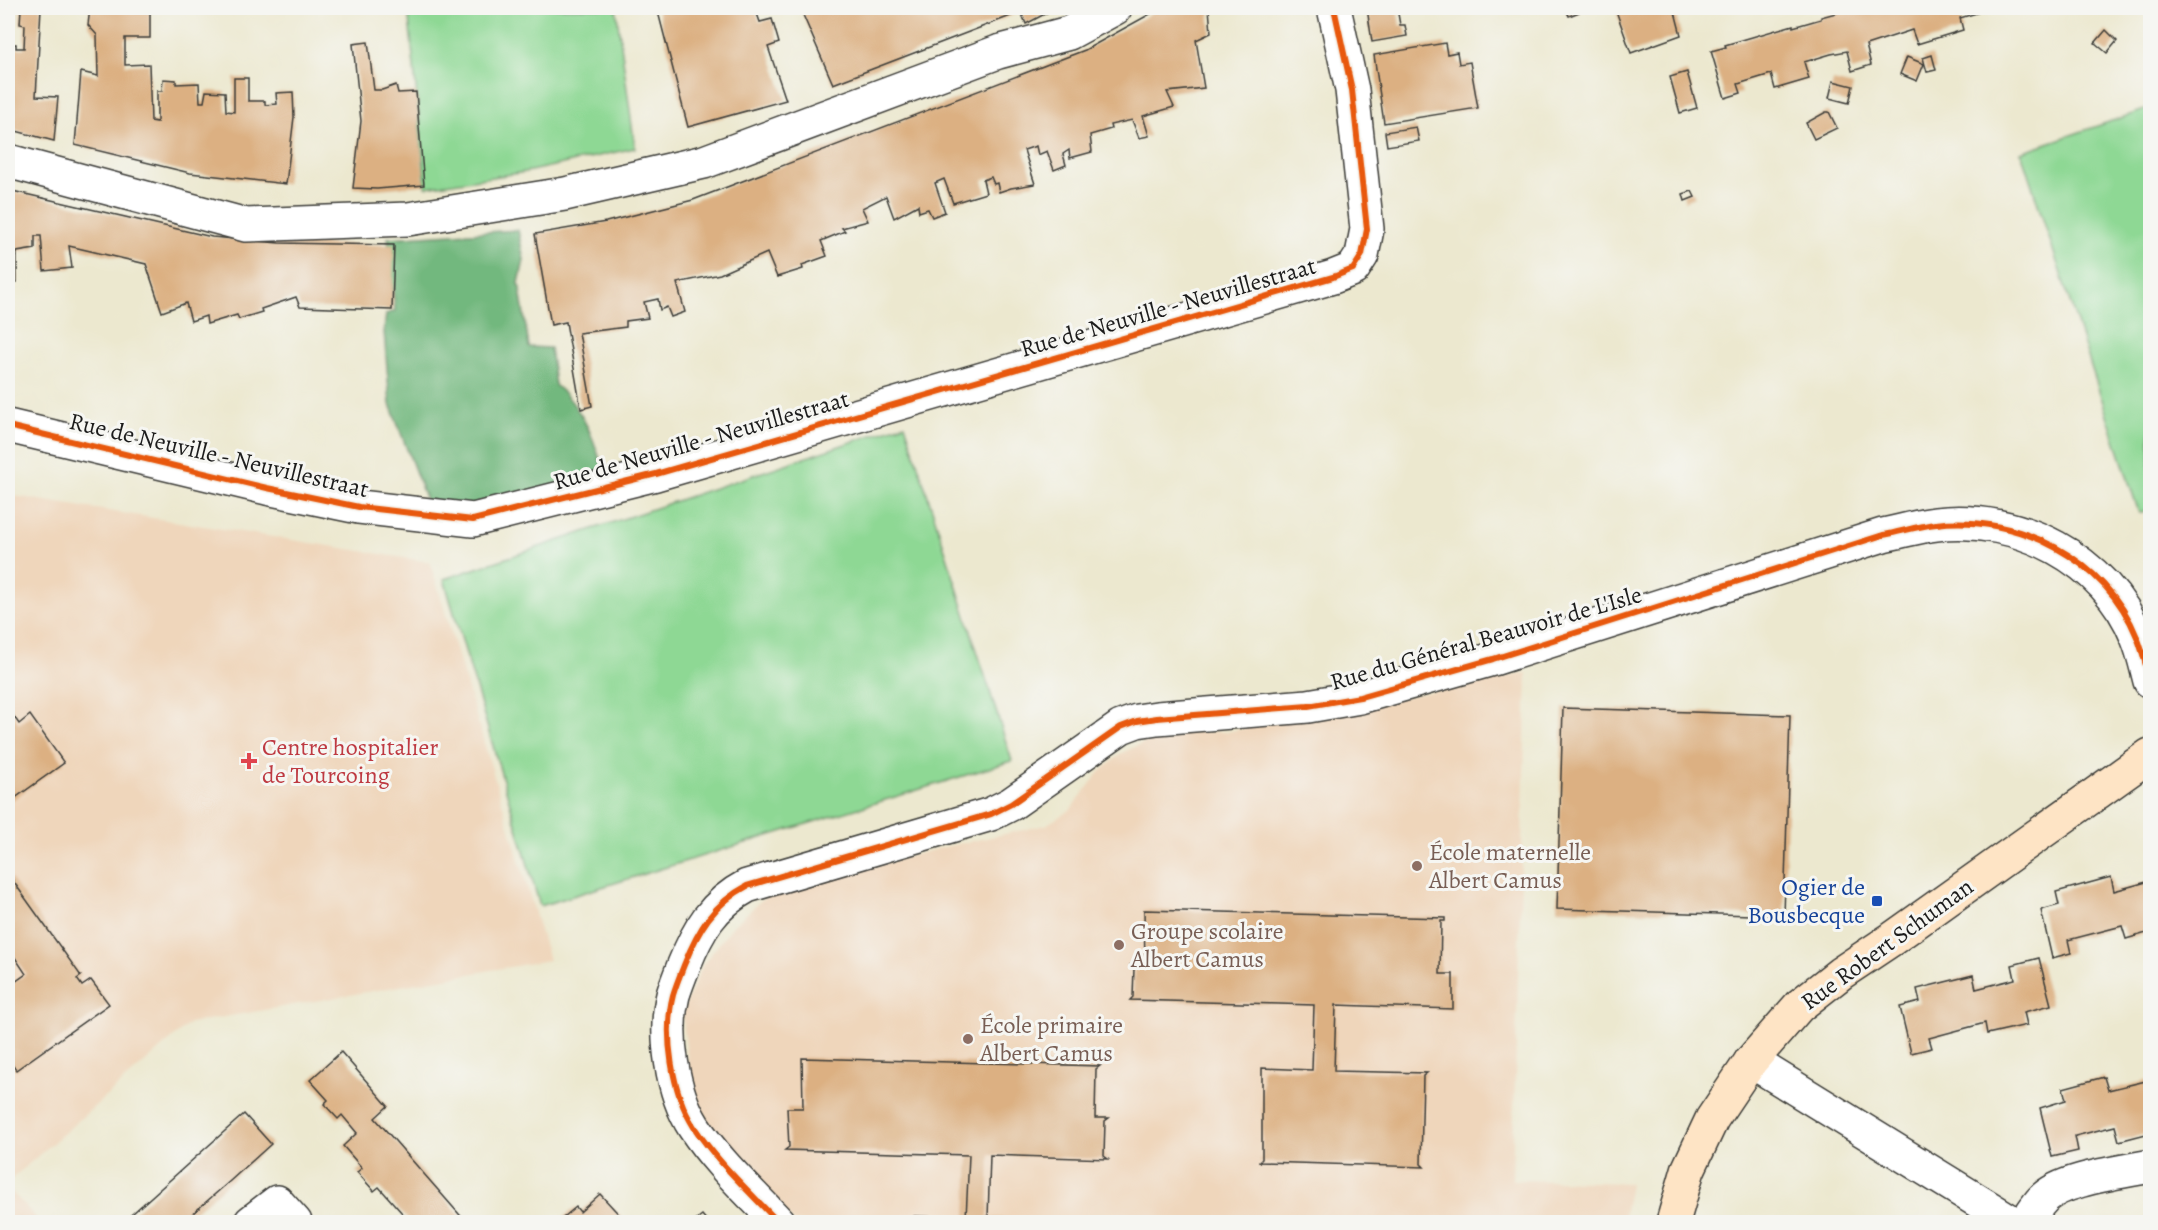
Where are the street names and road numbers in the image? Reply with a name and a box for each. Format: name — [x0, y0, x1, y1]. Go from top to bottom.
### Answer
street label: Rue de Neuville - Neuvillestraat — [1016, 249, 1320, 365]
street label: Rue de Neuville - Neuvillestraat — [549, 382, 853, 498]
street label: Rue de Neuville - Neuvillestraat — [66, 405, 372, 505]
street label: Rue du Général Beauvoir de L'Isle — [1326, 578, 1646, 698]
street label: Rue Robert Schuman — [1794, 871, 1980, 1017]

